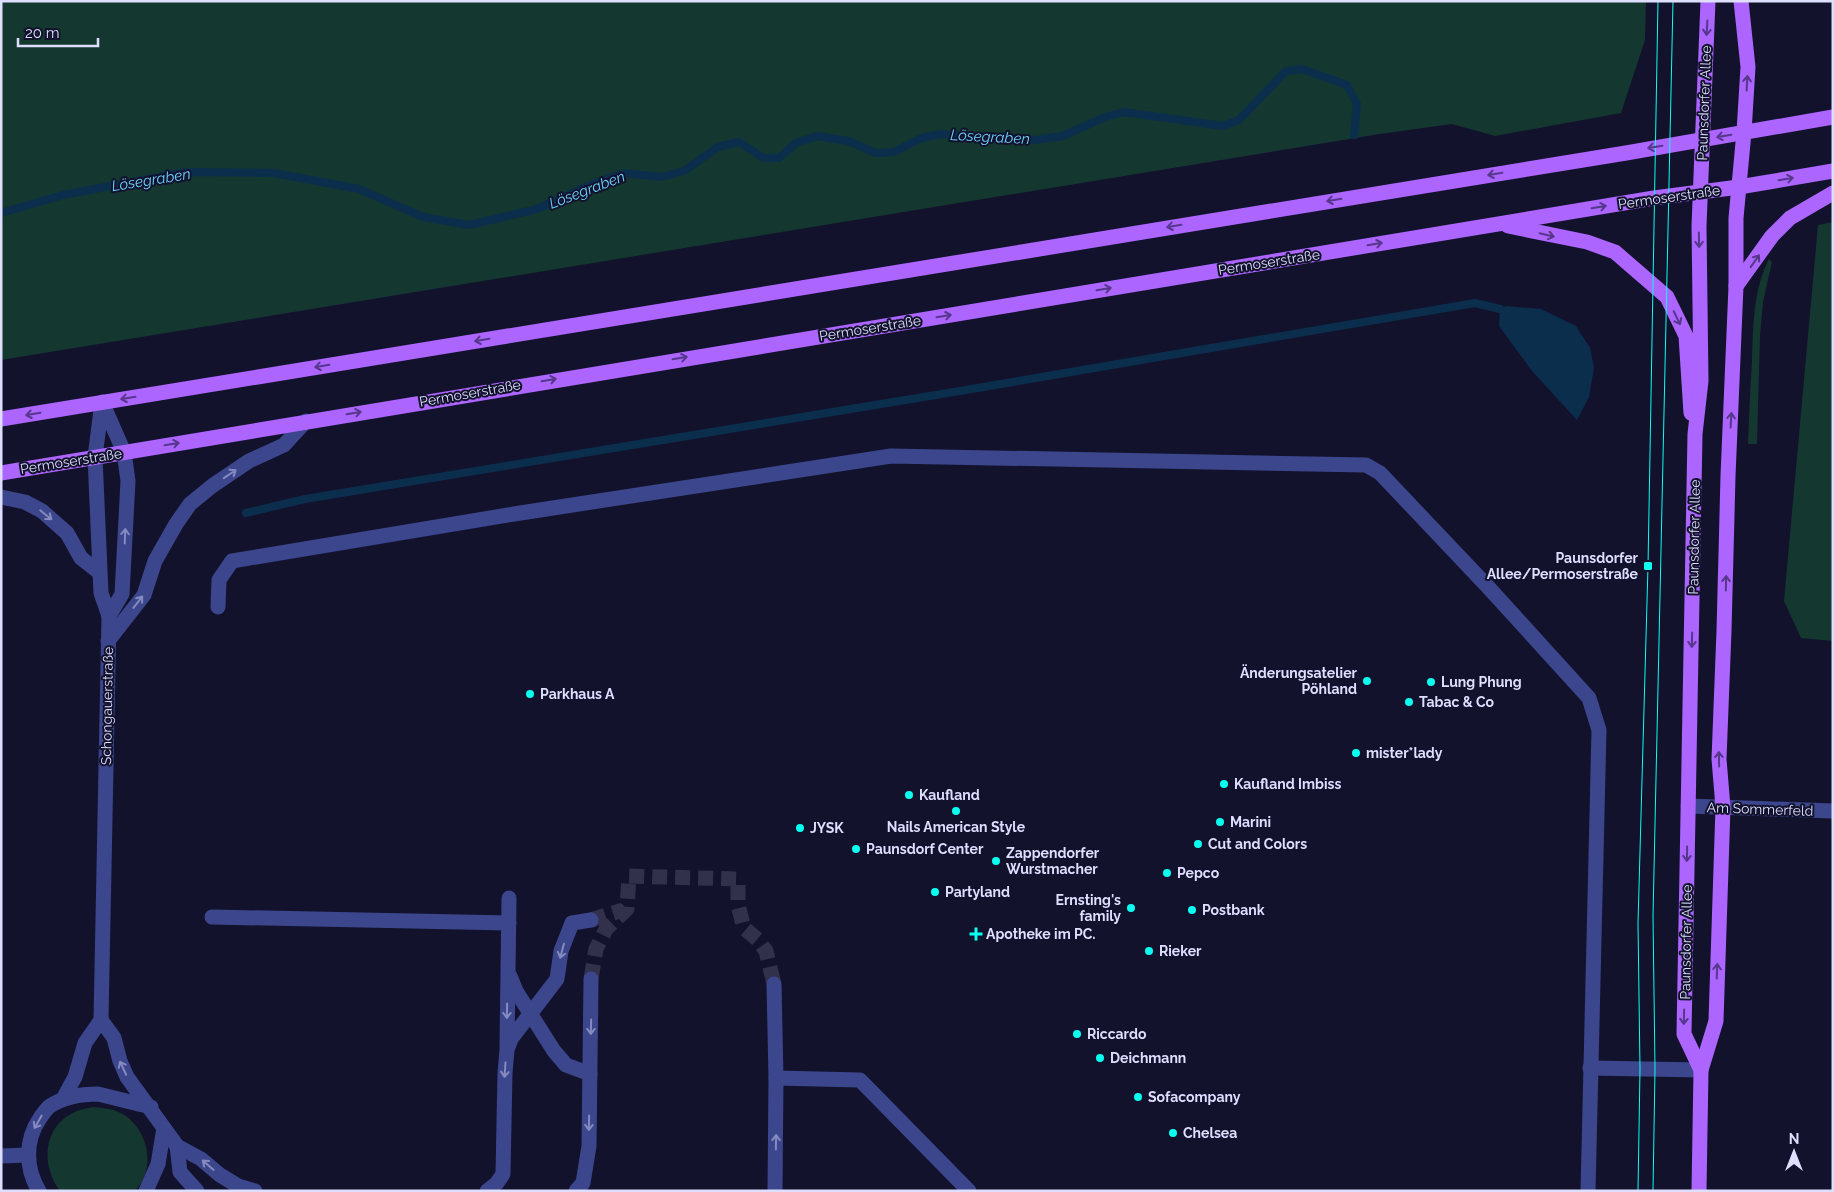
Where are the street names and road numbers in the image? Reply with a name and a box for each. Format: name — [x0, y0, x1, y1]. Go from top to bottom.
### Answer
street label: Paunsdorfer Allee — [1694, 45, 1714, 161]
street label: Permoserstraße — [1617, 182, 1721, 212]
street label: Permoserstraße — [1217, 246, 1321, 278]
street label: Permoserstraße — [818, 312, 922, 344]
street label: Permoserstraße — [418, 376, 522, 410]
street label: Permoserstraße — [19, 445, 123, 477]
street label: Paunsdorfer Allee — [1685, 479, 1703, 595]
street label: Schongauerstraße — [98, 647, 116, 765]
street label: Am Sommerfeld — [1706, 799, 1814, 819]
street label: Paunsdorfer Allee — [1677, 884, 1695, 1000]

